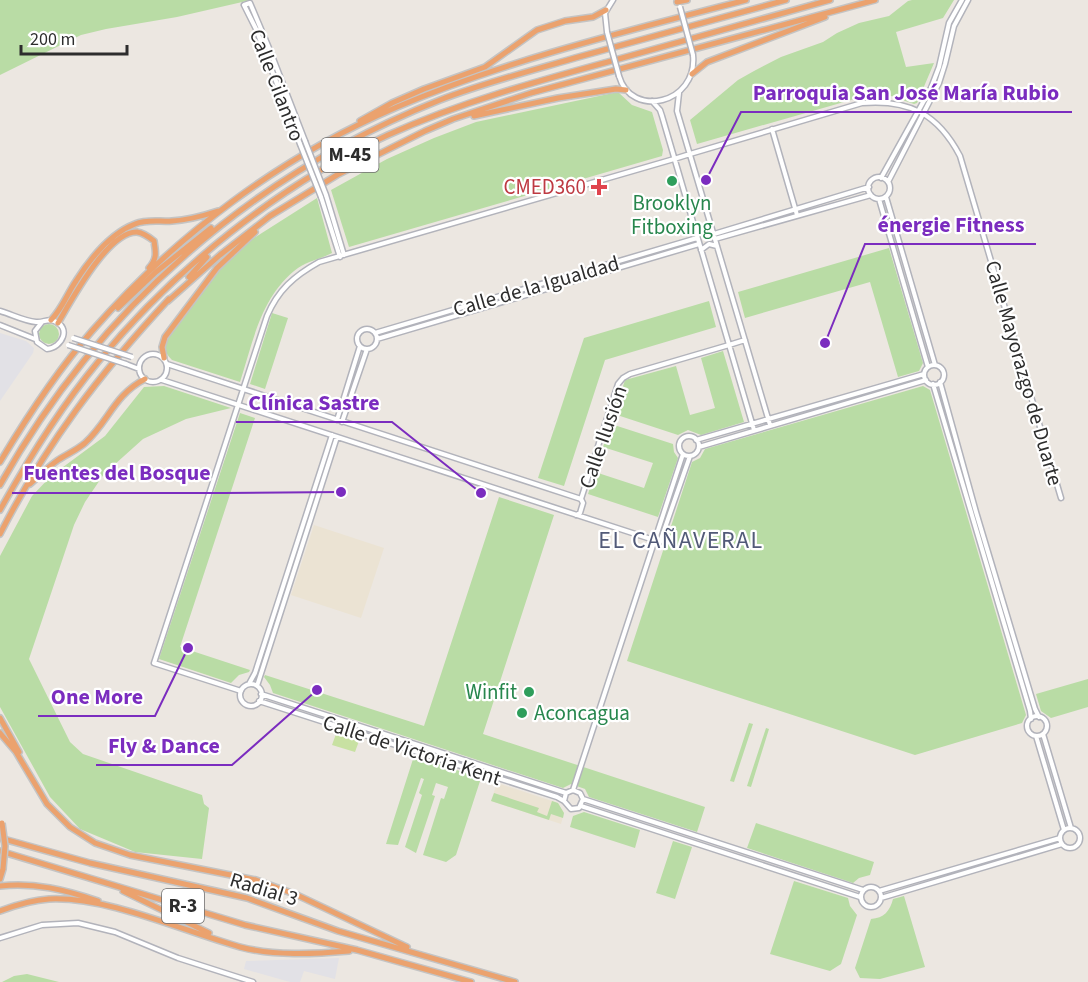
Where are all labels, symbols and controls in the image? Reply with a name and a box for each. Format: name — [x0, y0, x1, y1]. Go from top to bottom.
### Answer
scale bar — [21, 18, 128, 56]
street label: Calle Cilantro — [242, 25, 312, 145]
text: 200 m — [30, 27, 75, 52]
callout: Parroquia San José María Rubio — [741, 72, 1072, 112]
text: Parroquia San José María Rubio — [753, 77, 1059, 109]
road number: M-45 — [322, 138, 378, 172]
place label: CMED360 — [503, 172, 586, 202]
marker: Brooklyn Fitboxing — [665, 174, 679, 188]
marker: CMED360 — [590, 178, 608, 196]
place label: Brooklyn Fitboxing — [631, 188, 713, 242]
callout: énergie Fitness — [865, 204, 1036, 244]
text: énergie Fitness — [877, 209, 1025, 241]
street label: Calle de la Igualdad — [449, 248, 623, 324]
street label: Calle Mayorazgo de Duarte — [978, 257, 1070, 489]
callout: Clínica Sastre — [236, 382, 392, 422]
street label: Calle Ilusión — [571, 382, 635, 492]
text: Clínica Sastre — [248, 387, 380, 419]
callout: Fuentes del Bosque — [12, 453, 223, 493]
text: Fuentes del Bosque — [23, 457, 211, 489]
district label: EL CAÑAVERAL — [598, 523, 764, 558]
callout: One More — [38, 676, 155, 716]
place label: Winfit — [465, 677, 517, 707]
text: One More — [51, 681, 143, 713]
marker: Winfit — [522, 685, 536, 699]
place label: Aconcagua — [534, 698, 630, 728]
marker: Aconcagua — [515, 706, 529, 720]
street label: Calle de Victoria Kent — [319, 707, 505, 793]
callout: Fly & Dance — [96, 725, 232, 765]
text: Fly & Dance — [108, 730, 220, 762]
street label: Radial 3 — [226, 864, 302, 914]
road number: R-3 — [162, 889, 204, 923]

